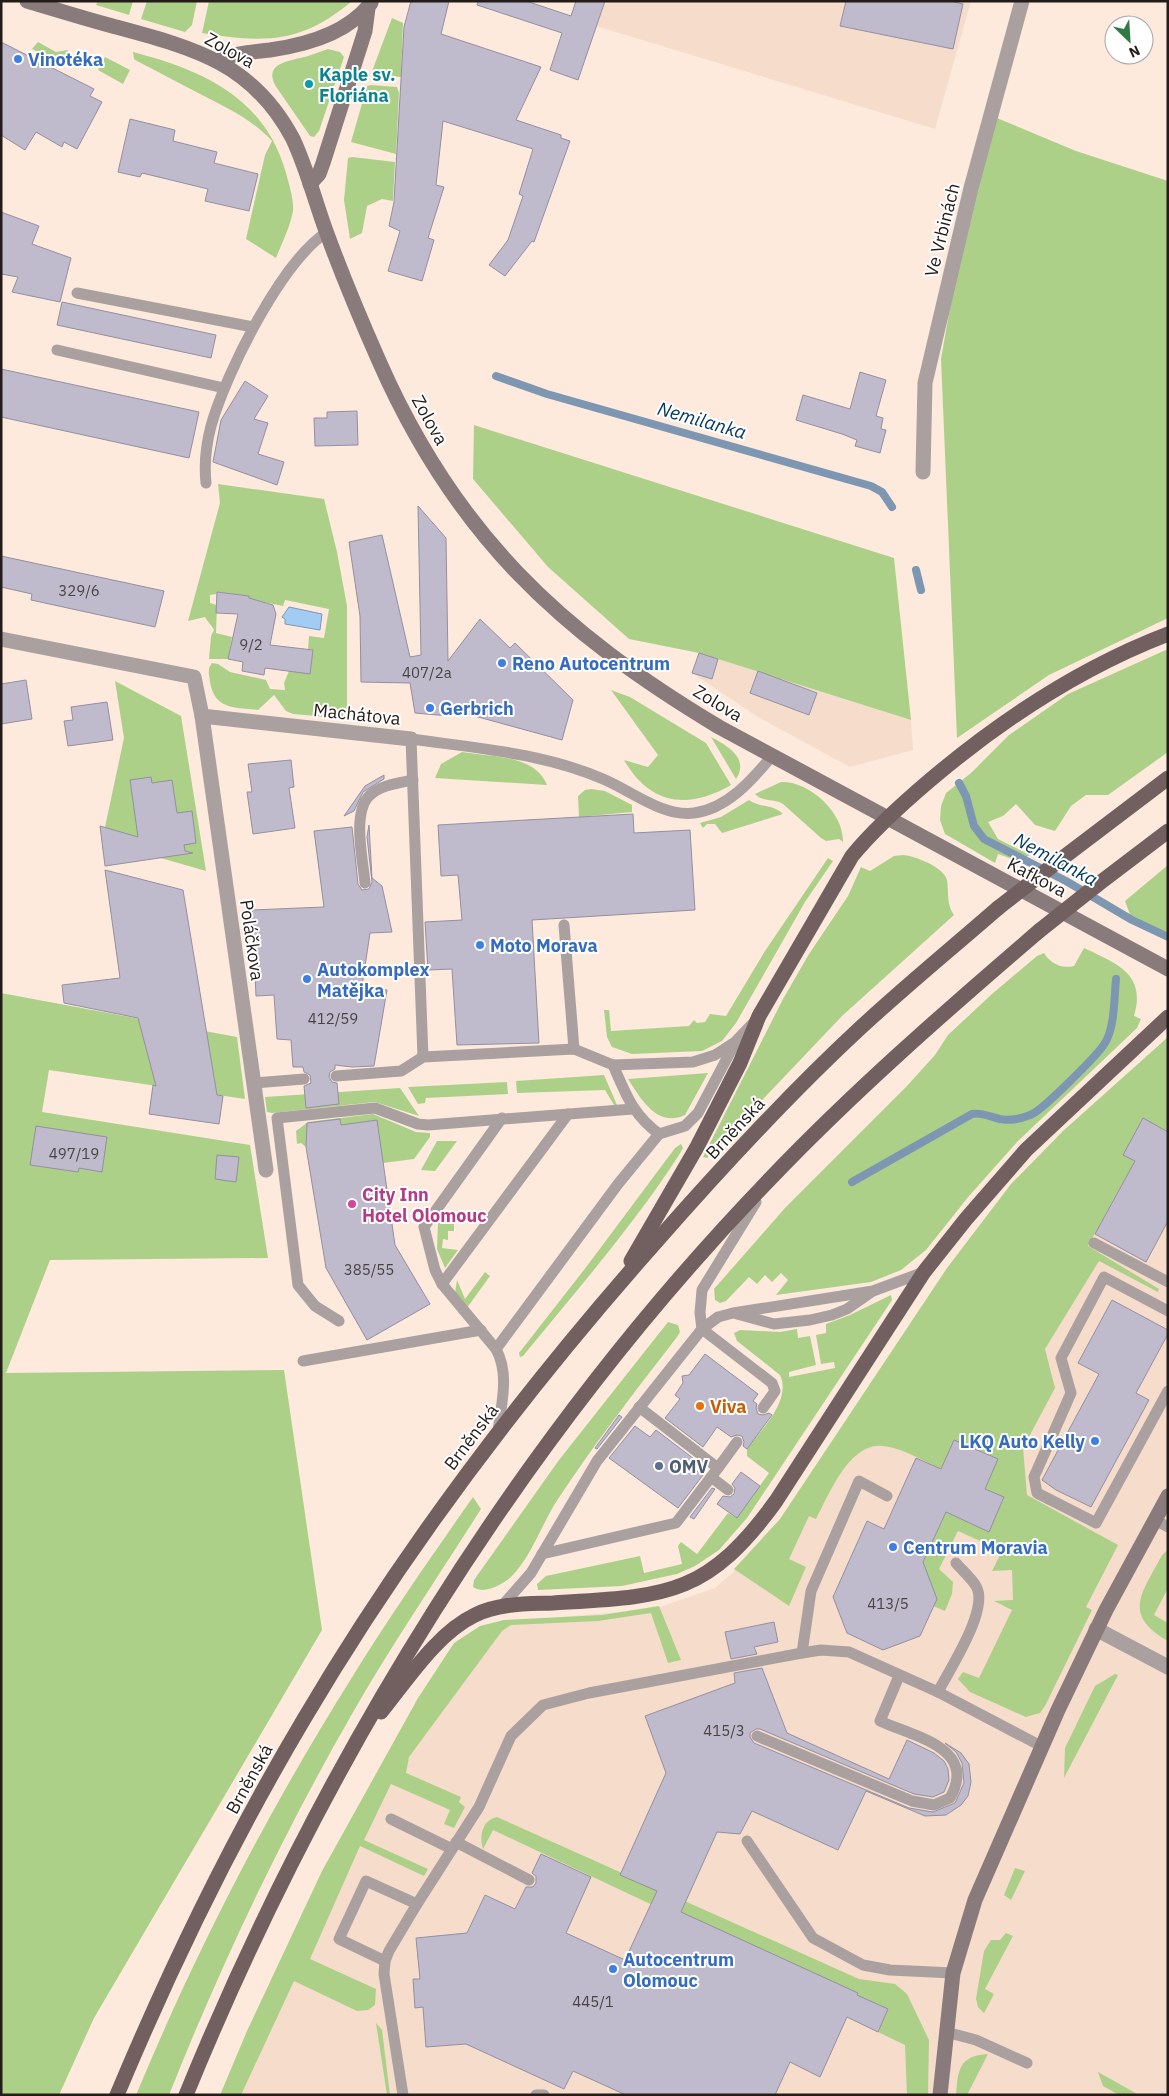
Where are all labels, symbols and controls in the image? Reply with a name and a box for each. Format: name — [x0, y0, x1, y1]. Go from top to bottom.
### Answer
north arrow — [1104, 15, 1154, 65]
street label: Zolova — [201, 27, 259, 73]
text: N — [1126, 41, 1143, 62]
place label: Vinotéka — [28, 48, 103, 71]
marker: Vinotéka — [12, 53, 24, 65]
place label: Kaple sv. Floriána — [319, 63, 396, 107]
marker: Kaple sv. Floriána — [303, 78, 315, 90]
street label: Ve Vrbinách — [919, 181, 965, 279]
street label: Zolova — [407, 391, 453, 449]
water label: Nemilanka — [655, 396, 749, 444]
house number: 329/6 — [58, 581, 100, 600]
house number: 9/2 — [239, 635, 263, 654]
place label: Reno Autocentrum — [512, 652, 670, 675]
marker: Reno Autocentrum — [496, 657, 508, 669]
house number: 407/2a — [402, 663, 452, 682]
street label: Zolova — [689, 679, 747, 727]
place label: Gerbrich — [440, 697, 514, 720]
street label: Machátova — [312, 698, 402, 730]
marker: Gerbrich — [424, 702, 436, 714]
water label: Nemilanka — [1010, 827, 1102, 891]
street label: Kafkova — [1003, 852, 1071, 902]
street label: Poláčkova — [235, 898, 269, 982]
place label: Moto Morava — [490, 934, 598, 957]
marker: Moto Morava — [474, 939, 486, 951]
place label: Autokomplex Matějka — [317, 958, 429, 1002]
marker: Autokomplex Matějka — [301, 973, 313, 985]
house number: 412/59 — [308, 1009, 358, 1028]
street label: Brněnská — [701, 1092, 770, 1164]
house number: 497/19 — [49, 1144, 99, 1163]
place label: City Inn Hotel Olomouc — [362, 1183, 486, 1227]
marker: City Inn Hotel Olomouc — [346, 1198, 358, 1210]
house number: 385/55 — [344, 1260, 394, 1279]
place label: Viva — [710, 1395, 747, 1418]
street label: Brněnská — [439, 1399, 503, 1474]
marker: Viva — [694, 1400, 706, 1412]
place label: LKQ Auto Kelly — [960, 1430, 1085, 1453]
marker: LKQ Auto Kelly — [1089, 1435, 1101, 1447]
place label: OMV — [669, 1455, 709, 1478]
marker: OMV — [653, 1460, 665, 1472]
place label: Centrum Moravia — [903, 1536, 1048, 1559]
marker: Centrum Moravia — [887, 1541, 899, 1553]
house number: 413/5 — [867, 1594, 909, 1613]
house number: 415/3 — [703, 1721, 745, 1740]
street label: Brněnská — [220, 1740, 278, 1818]
place label: Autocentrum Olomouc — [623, 1948, 734, 1992]
marker: Autocentrum Olomouc — [607, 1963, 619, 1975]
house number: 445/1 — [572, 1992, 614, 2011]

